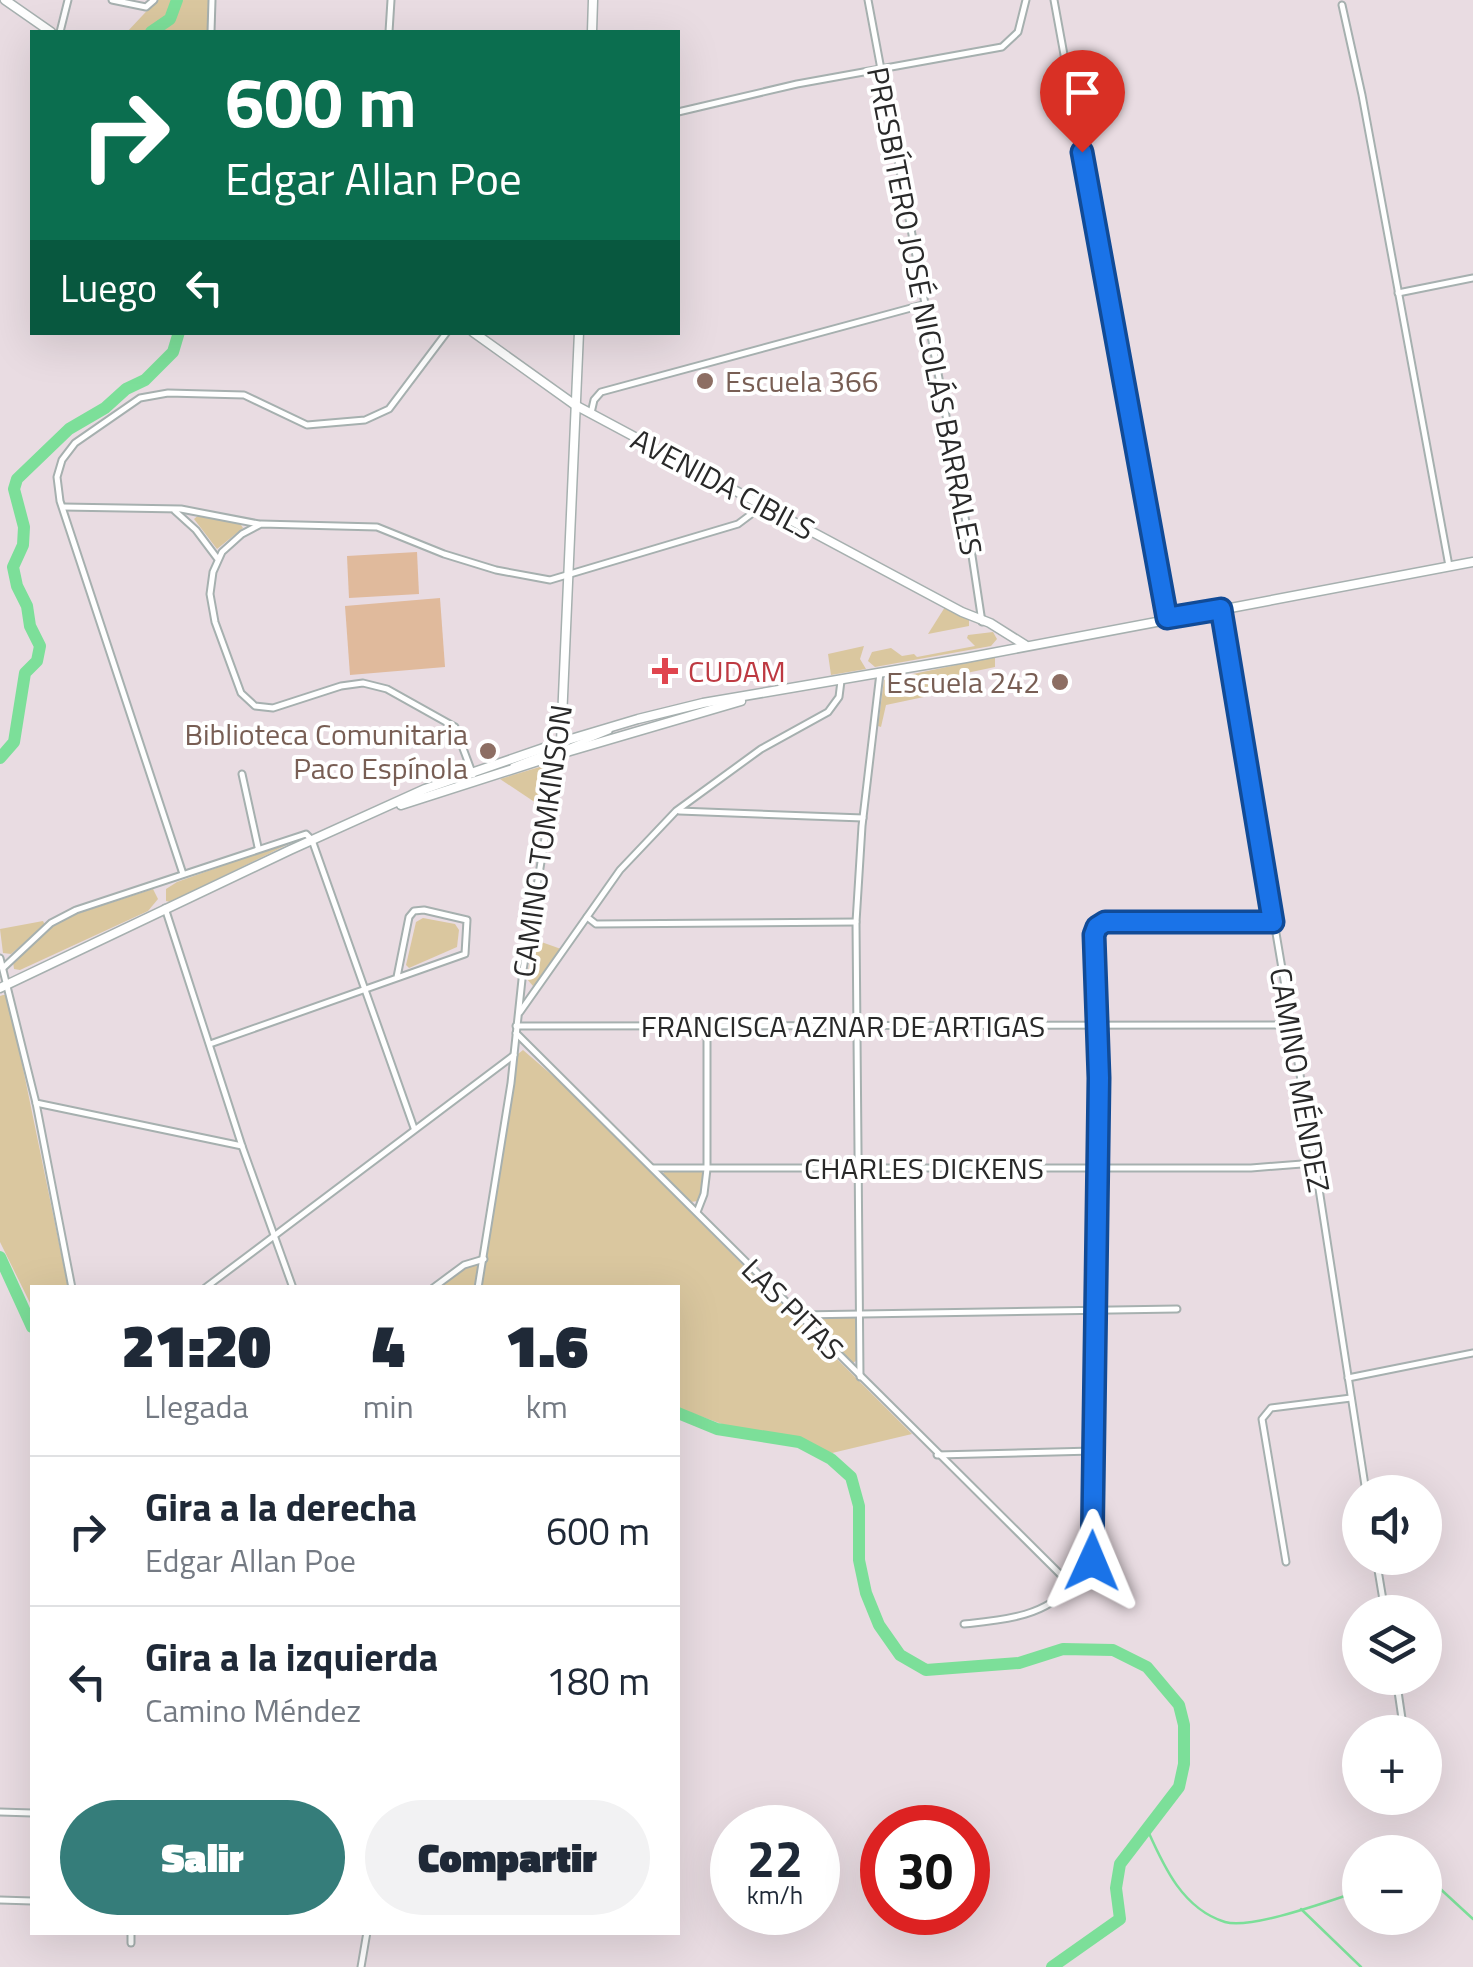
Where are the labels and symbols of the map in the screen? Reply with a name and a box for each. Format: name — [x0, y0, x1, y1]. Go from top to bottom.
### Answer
pin — [1040, 50, 1125, 153]
street label: PRESBÍTERO JOSÉ NICOLÁS BARRALES — [855, 63, 995, 559]
place label: Escuela 366 — [725, 358, 879, 404]
marker: Escuela 366 — [694, 370, 716, 392]
street label: AVENIDA CIBILS — [623, 416, 823, 552]
place label: CUDAM — [688, 648, 786, 694]
marker: CUDAM — [652, 658, 678, 684]
place label: Escuela 242 — [886, 659, 1040, 705]
marker: Escuela 242 — [1049, 671, 1071, 693]
street label: CAMINO TOMKINSON — [500, 702, 584, 980]
place label: Biblioteca Comunitaria Paco Espínola — [184, 711, 468, 791]
marker: Biblioteca Comunitaria Paco Espínola — [477, 740, 499, 762]
street label: CAMINO MÉNDEZ — [1258, 964, 1342, 1196]
street label: FRANCISCA AZNAR DE ARTIGAS — [641, 1003, 1045, 1049]
street label: CHARLES DICKENS — [804, 1145, 1044, 1191]
street label: LAS PITAS — [731, 1247, 855, 1371]
position arrow — [1040, 1509, 1144, 1613]
speed limit sign: 30 — [860, 1805, 990, 1935]

